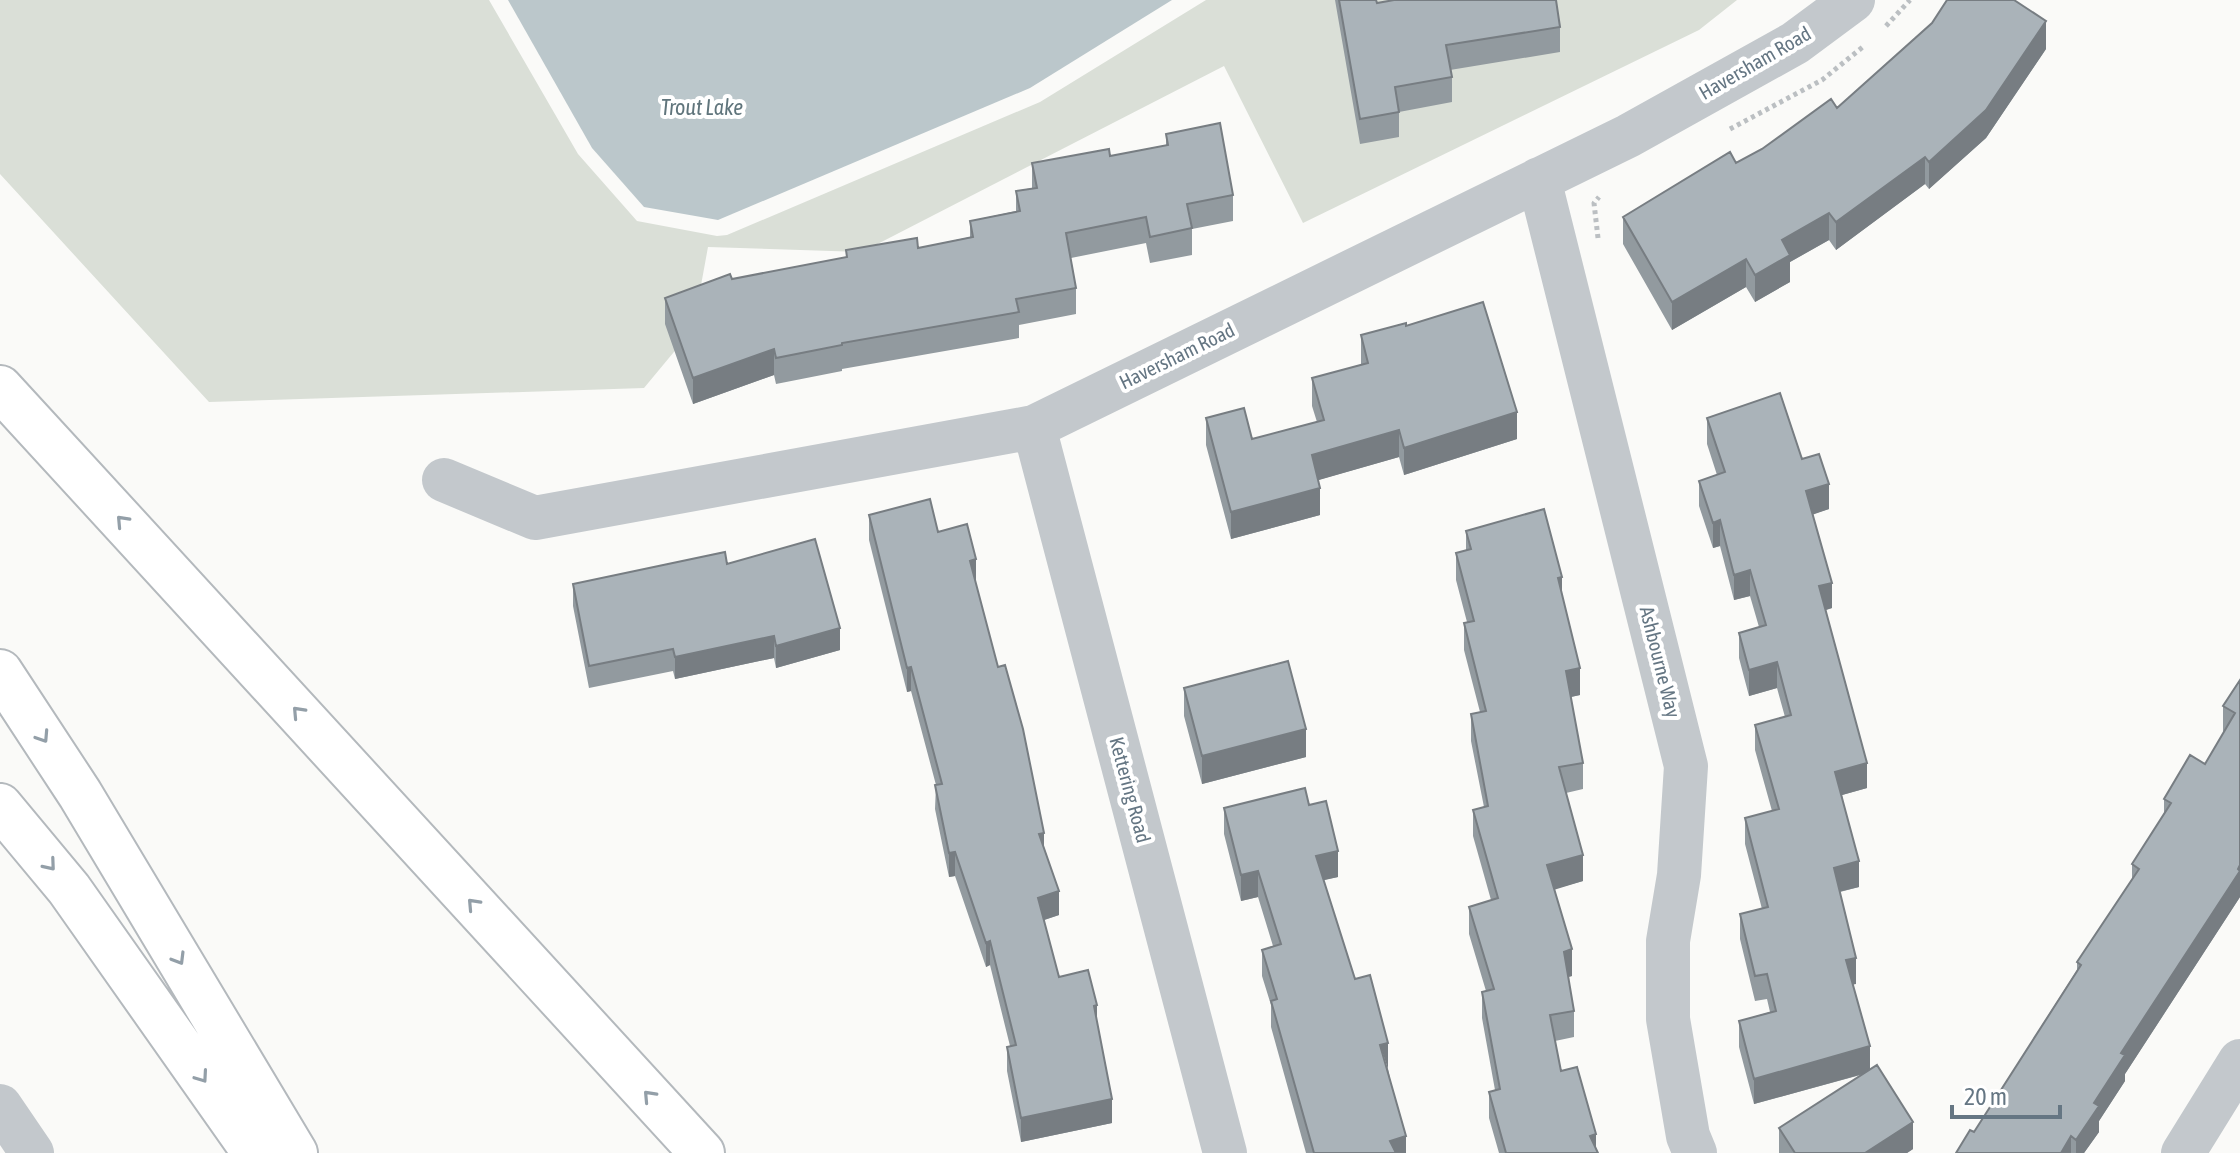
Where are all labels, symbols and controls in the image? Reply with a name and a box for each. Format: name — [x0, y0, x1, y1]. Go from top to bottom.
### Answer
street label: Haversham Road — [1695, 21, 1815, 104]
water label: Trout Lake — [661, 94, 743, 120]
street label: Haversham Road — [1115, 318, 1238, 393]
one-way arrow — [117, 515, 131, 530]
street label: Ashbourne Way — [1636, 604, 1685, 720]
one-way arrow — [293, 707, 307, 722]
one-way arrow — [33, 729, 48, 743]
street label: Kettering Road — [1105, 734, 1156, 845]
one-way arrow — [40, 856, 55, 871]
one-way arrow — [468, 899, 483, 913]
one-way arrow — [169, 950, 185, 965]
one-way arrow — [192, 1068, 206, 1082]
scale bar — [1952, 1069, 2060, 1119]
text: 20 m — [1964, 1083, 2007, 1110]
one-way arrow — [645, 1090, 659, 1105]

